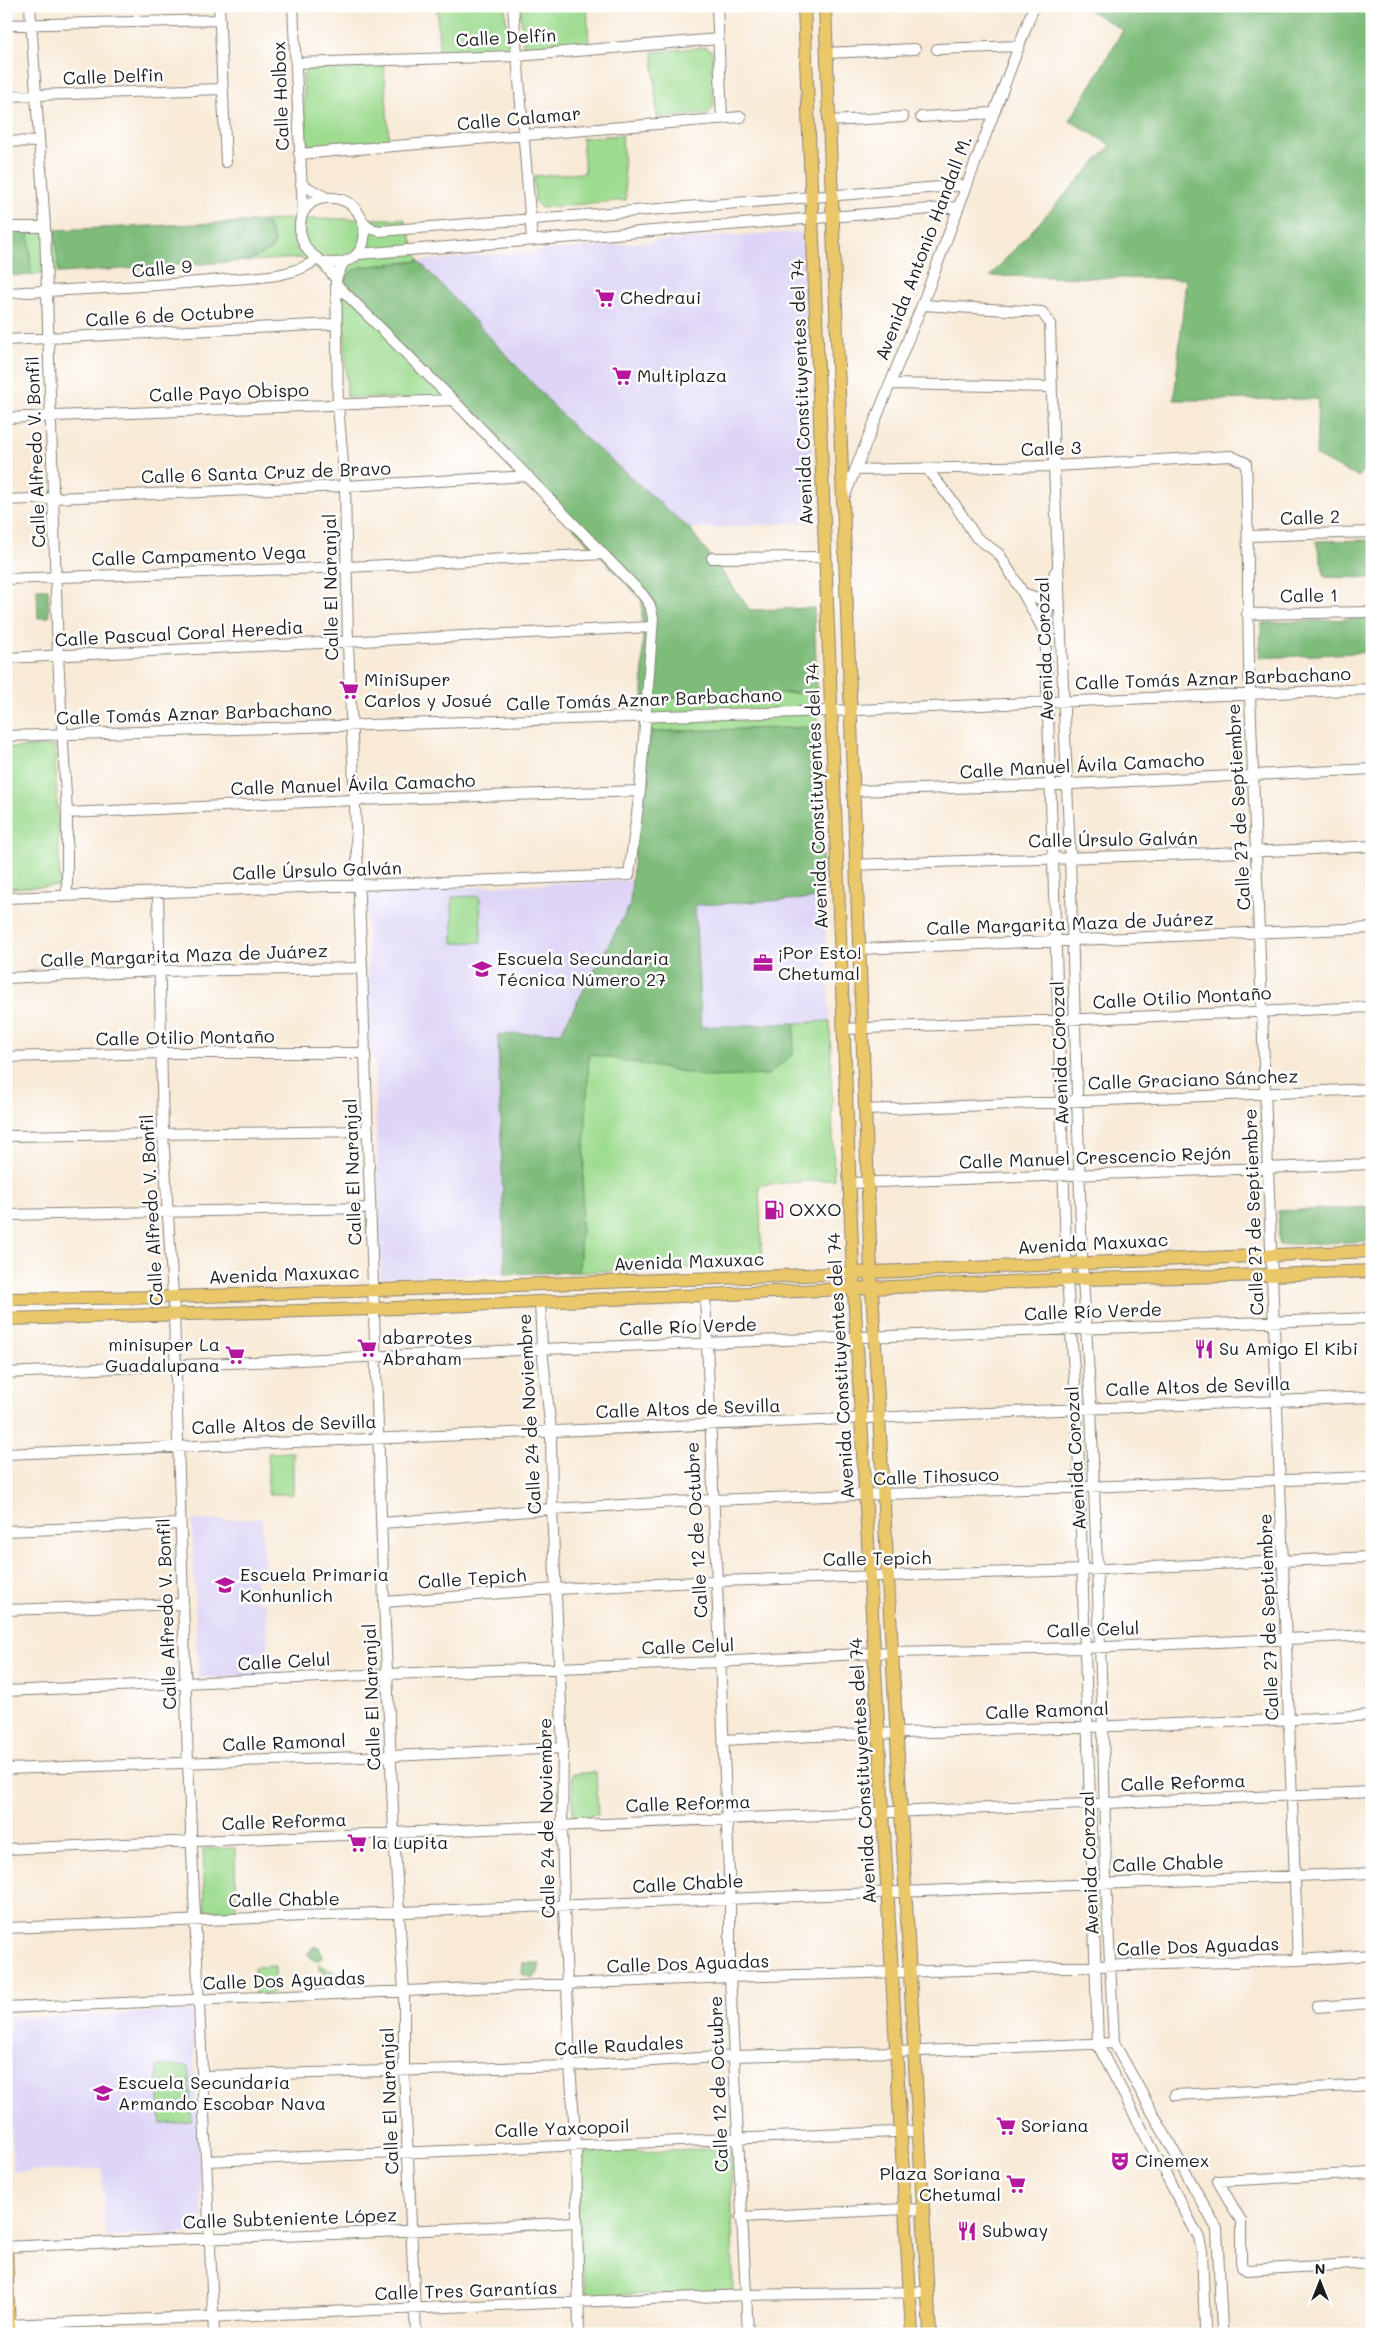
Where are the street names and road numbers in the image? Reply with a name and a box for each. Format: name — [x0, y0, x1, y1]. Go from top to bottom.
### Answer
street label: Calle Delfín — [455, 22, 557, 52]
street label: Calle Holbox — [266, 41, 294, 151]
street label: Calle Delfin — [62, 62, 164, 90]
street label: Calle Calamar — [456, 101, 582, 135]
street label: Avenida Antonio Handall M. — [869, 132, 977, 364]
street label: Calle 9 — [131, 253, 194, 283]
street label: Avenida Constituyentes del 74 — [784, 258, 818, 525]
street label: Calle 6 de Octubre — [85, 299, 255, 331]
street label: Calle Alfredo V. Bonfil — [20, 356, 50, 548]
street label: Calle Payo Obispo — [149, 377, 310, 407]
street label: Calle 3 — [1020, 435, 1082, 461]
street label: Calle 6 Santa Cruz de Bravo — [140, 456, 392, 488]
street label: Calle 2 — [1280, 504, 1340, 530]
street label: Calle El Naranjal — [317, 513, 343, 661]
street label: Calle Campamento Vega — [91, 539, 307, 571]
street label: Avenida Corozal — [1029, 577, 1059, 721]
street label: Calle 1 — [1280, 582, 1338, 608]
street label: Calle Pascual Coral Heredia — [54, 614, 304, 652]
street label: Calle Tomás Aznar Barbachano — [1075, 661, 1352, 695]
street label: Avenida Constituyentes del 74 — [799, 662, 833, 929]
street label: Calle Tomás Aznar Barbachano — [506, 682, 783, 716]
street label: Calle Tomás Aznar Barbachano — [56, 696, 333, 730]
street label: Calle 27 de Septiembre — [1221, 703, 1255, 911]
street label: Calle Manuel Ávila Camacho — [959, 747, 1205, 783]
street label: Calle Manuel Ávila Camacho — [230, 768, 476, 800]
street label: Calle Úrsulo Galván — [1028, 826, 1198, 852]
street label: Calle Úrsulo Galván — [232, 855, 402, 885]
street label: Calle Margarita Maza de Juárez — [926, 906, 1214, 940]
street label: Calle Margarita Maza de Juárez — [40, 938, 328, 972]
street label: Calle Otilio Montaño — [1092, 980, 1272, 1014]
street label: Avenida Corozal — [1044, 981, 1074, 1125]
street label: Calle Otilio Montaño — [95, 1023, 275, 1051]
street label: Calle Graciano Sánchez — [1087, 1063, 1299, 1095]
street label: Calle El Naranjal — [337, 1098, 367, 1246]
street label: Calle 27 de Septiembre — [1237, 1108, 1269, 1316]
street label: Calle Alfredo V. Bonfil — [134, 1114, 168, 1306]
street label: Calle Manuel Crescencio Rejón — [959, 1140, 1231, 1174]
street label: Avenida Maxuxac — [1017, 1227, 1169, 1259]
street label: Avenida Constituyentes del 74 — [821, 1232, 859, 1500]
street label: Avenida Maxuxac — [613, 1246, 765, 1276]
street label: Avenida Maxuxac — [208, 1259, 360, 1289]
street label: Calle Río Verde — [1024, 1297, 1162, 1325]
street label: Calle Río Verde — [619, 1312, 757, 1340]
street label: Calle 24 de Noviembre — [512, 1313, 546, 1515]
street label: Calle Altos de Sevilla — [1105, 1371, 1291, 1401]
street label: Avenida Corozal — [1059, 1385, 1091, 1531]
street label: Calle Altos de Sevilla — [595, 1393, 781, 1423]
street label: Calle Altos de Sevilla — [191, 1409, 377, 1439]
street label: Calle 12 de Octubre — [679, 1441, 713, 1619]
street label: Calle Tihosuco — [872, 1462, 1000, 1490]
street label: Calle 27 de Septiembre — [1252, 1513, 1284, 1721]
street label: Calle Alfredo V. Bonfil — [151, 1518, 181, 1710]
street label: Calle Tepich — [823, 1545, 931, 1571]
street label: Calle Tepich — [417, 1562, 527, 1594]
street label: Calle Celul — [1046, 1615, 1140, 1643]
street label: Calle El Naranjal — [356, 1623, 386, 1771]
street label: Calle Celul — [641, 1632, 735, 1660]
street label: Avenida Constituyentes del 74 — [843, 1637, 881, 1905]
street label: Calle Celul — [237, 1647, 331, 1675]
street label: Calle Ramonal — [985, 1696, 1109, 1724]
street label: Calle 24 de Noviembre — [532, 1717, 560, 1919]
street label: Calle Ramonal — [222, 1728, 346, 1756]
street label: Calle Reforma — [1120, 1768, 1246, 1796]
street label: Calle Reforma — [625, 1789, 751, 1817]
street label: Avenida Corozal — [1074, 1791, 1104, 1935]
street label: Calle Reforma — [221, 1807, 347, 1835]
street label: Calle Chable — [1112, 1849, 1224, 1877]
street label: Calle Chable — [632, 1868, 744, 1898]
street label: Calle Chable — [228, 1886, 340, 1912]
street label: Calle Dos Aguadas — [1116, 1931, 1280, 1961]
street label: Calle Dos Aguadas — [606, 1948, 770, 1978]
street label: Calle Dos Aguadas — [202, 1965, 366, 1995]
street label: Calle 12 de Octubre — [703, 1995, 733, 2173]
street label: Calle El Naranjal — [374, 2027, 404, 2175]
street label: Calle Raudales — [554, 2030, 684, 2060]
street label: Calle Yaxcopoil — [494, 2114, 630, 2142]
street label: Calle Subteniente López — [182, 2202, 397, 2234]
street label: Calle Tres Garantías — [374, 2275, 558, 2305]

